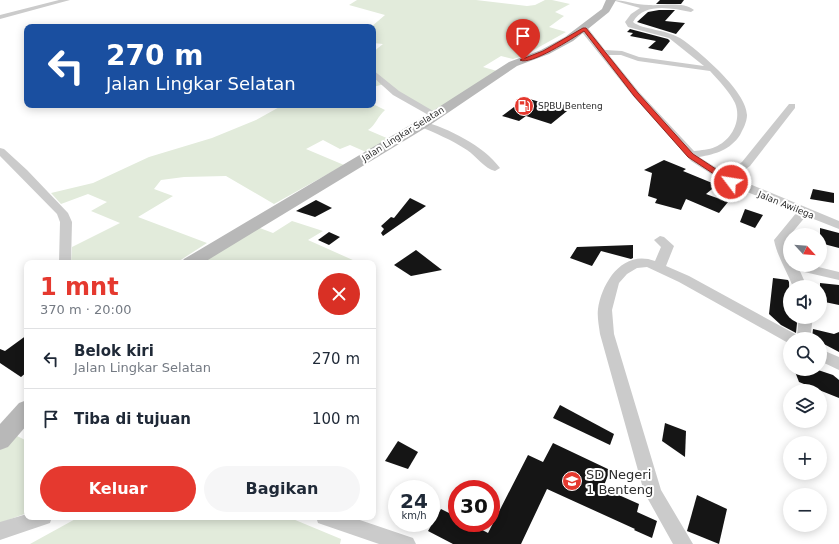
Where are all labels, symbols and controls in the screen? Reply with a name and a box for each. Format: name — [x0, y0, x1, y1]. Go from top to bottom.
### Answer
pin — [506, 19, 540, 60]
icon: arrive — [512, 25, 534, 47]
text: 270 m — [106, 39, 203, 72]
icon: left — [40, 40, 92, 92]
text: Jalan Lingkar Selatan — [106, 73, 296, 94]
fuel station icon: SPBU Benteng — [513, 95, 535, 117]
place label: SPBU Benteng — [538, 101, 603, 111]
street label: Jalan Lingkar Selatan — [359, 105, 446, 164]
position arrow — [710, 161, 752, 203]
street label: Jalan Awilega — [756, 189, 816, 221]
north arrow — [783, 228, 827, 272]
map controls — [783, 228, 827, 532]
text: 1 mnt — [40, 273, 119, 301]
button: close — [318, 273, 360, 315]
button: sound — [783, 280, 827, 324]
text: 370 m · 20:00 — [40, 302, 131, 317]
button: search — [783, 332, 827, 376]
text: Belok kiri — [74, 342, 154, 360]
icon: left — [40, 348, 62, 370]
text: 270 m — [312, 350, 360, 368]
text: Jalan Lingkar Selatan — [74, 360, 211, 375]
button: layers — [783, 384, 827, 428]
icon: arrive — [40, 408, 62, 430]
text: Tiba di tujuan — [74, 410, 191, 428]
text: 100 m — [312, 410, 360, 428]
button: + — [783, 436, 827, 480]
button: Keluar — [40, 466, 196, 512]
button: Bagikan — [204, 466, 360, 512]
place label: SD Negeri 1 Benteng — [586, 467, 653, 497]
school or university icon: SD Negeri 1 Benteng — [561, 470, 583, 492]
speed limit sign: 30 — [448, 480, 500, 532]
button: − — [783, 488, 827, 532]
text: 24 — [400, 489, 428, 513]
text: km/h — [401, 510, 427, 521]

